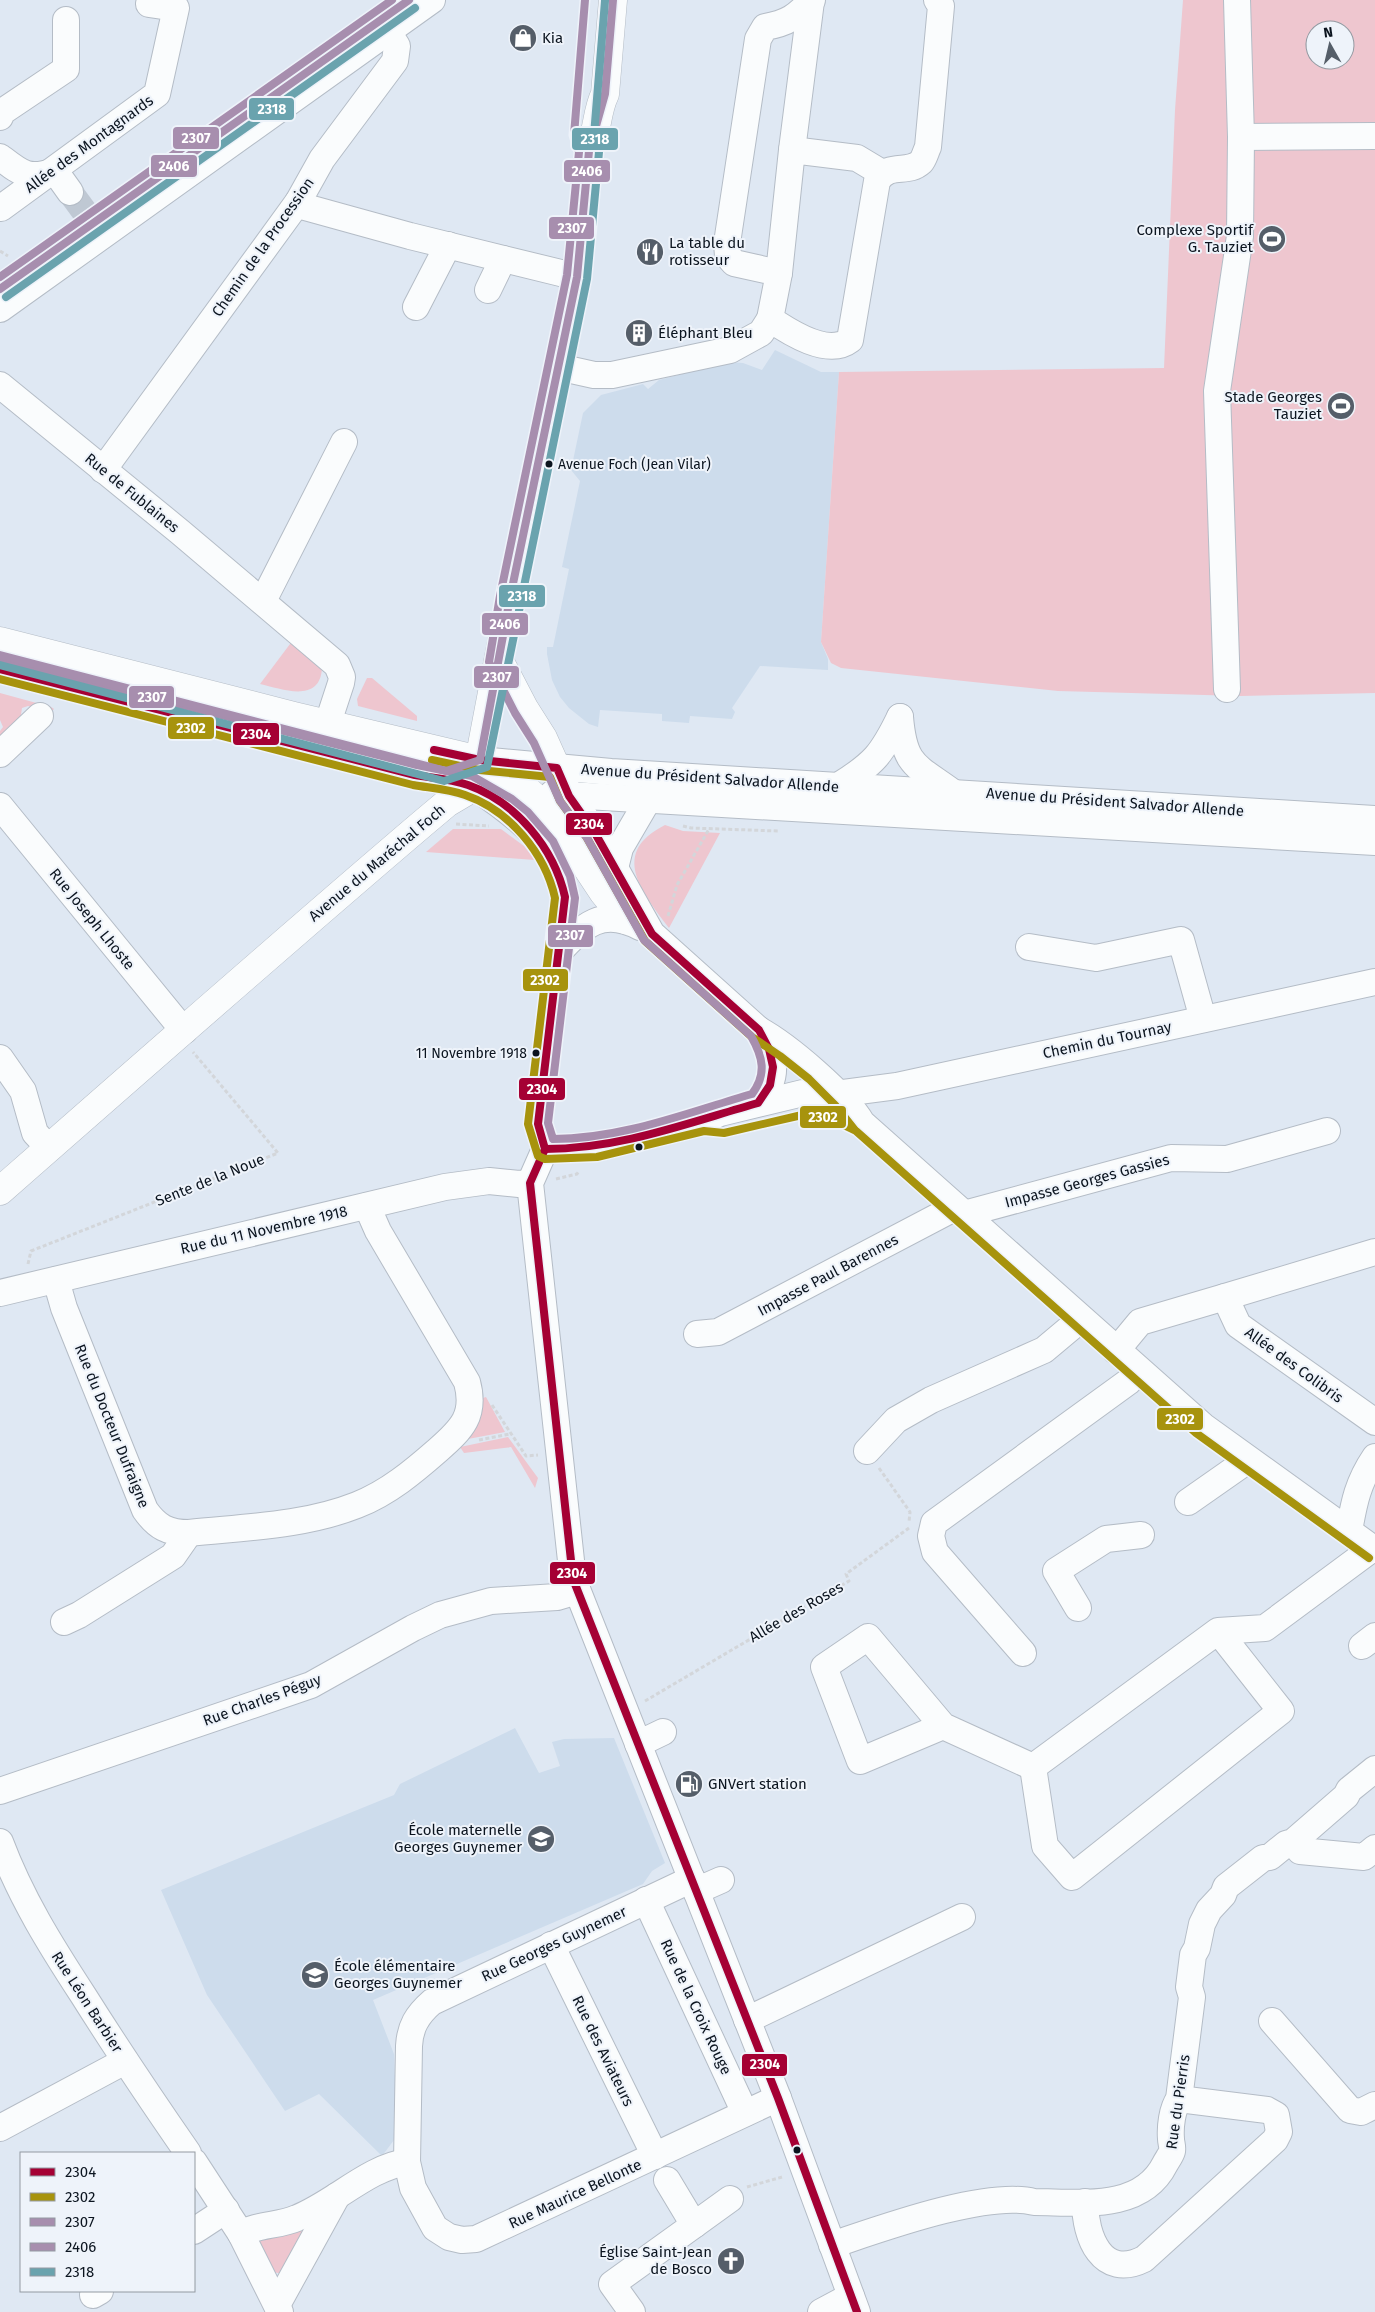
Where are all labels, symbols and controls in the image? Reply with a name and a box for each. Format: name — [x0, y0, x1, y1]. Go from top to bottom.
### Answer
north arrow — [1305, 20, 1355, 70]
shop icon: Kia — [508, 23, 538, 53]
text: N — [1322, 24, 1334, 42]
place label: Kia — [542, 29, 563, 47]
street label: Allée des Montagnards — [21, 91, 157, 197]
line badge: 2318 — [248, 97, 295, 121]
text: 2318 — [258, 101, 286, 118]
line badge: 2307 — [172, 126, 220, 150]
line badge: 2318 — [571, 127, 619, 151]
text: 2307 — [182, 130, 211, 147]
text: 2318 — [581, 131, 609, 148]
line badge: 2406 — [150, 154, 198, 178]
text: 2406 — [159, 158, 190, 175]
line badge: 2406 — [563, 159, 611, 183]
text: 2406 — [572, 163, 603, 180]
street label: Chemin de la Procession — [208, 174, 318, 320]
line badge: 2307 — [548, 216, 595, 240]
text: 2307 — [558, 220, 587, 237]
place label: Complexe Sportif G. Tauziet — [1136, 221, 1254, 256]
sports icon: Complexe Sportif G. Tauziet — [1257, 224, 1287, 254]
place label: La table du rotisseur — [669, 234, 745, 269]
restaurant icon: La table du rotisseur — [635, 237, 665, 267]
building icon: Éléphant Bleu — [624, 318, 654, 348]
place label: Éléphant Bleu — [658, 324, 753, 342]
place label: Stade Georges Tauziet — [1225, 388, 1323, 423]
sports icon: Stade Georges Tauziet — [1326, 391, 1356, 421]
street label: Rue de Fublaines — [81, 449, 183, 537]
place label: Avenue Foch (Jean Vilar) — [558, 456, 711, 473]
marker: Avenue Foch (Jean Vilar) — [544, 459, 554, 469]
line badge: 2318 — [498, 584, 546, 608]
text: 2318 — [508, 588, 536, 605]
line badge: 2406 — [481, 612, 529, 636]
text: 2406 — [490, 616, 521, 633]
line badge: 2307 — [473, 665, 520, 689]
text: 2307 — [483, 669, 512, 686]
line badge: 2307 — [128, 685, 175, 709]
text: 2307 — [138, 689, 167, 706]
line badge: 2302 — [167, 716, 215, 740]
text: 2302 — [176, 720, 206, 737]
line badge: 2304 — [232, 722, 280, 746]
text: 2304 — [241, 726, 271, 743]
street label: Avenue du Président Salvador Allende — [580, 760, 840, 796]
street label: Avenue du Président Salvador Allende — [985, 784, 1245, 820]
street label: Avenue du Maréchal Foch — [305, 801, 449, 925]
line badge: 2304 — [565, 812, 613, 836]
text: 2304 — [574, 816, 604, 833]
street label: Rue Joseph Lhoste — [46, 865, 138, 973]
line badge: 2307 — [547, 924, 594, 948]
text: 2307 — [556, 927, 585, 944]
line badge: 2302 — [522, 968, 569, 992]
text: 2302 — [530, 972, 560, 989]
street label: Chemin du Tournay — [1041, 1017, 1174, 1062]
place label: 11 Novembre 1918 — [416, 1045, 527, 1062]
marker: 11 Novembre 1918 — [531, 1048, 541, 1058]
line badge: 2304 — [518, 1077, 566, 1101]
text: 2304 — [527, 1081, 557, 1098]
line badge: 2302 — [799, 1105, 847, 1129]
text: 2302 — [808, 1109, 838, 1126]
unlabelled marker — [634, 1142, 644, 1152]
street label: Sente de la Noue — [153, 1150, 267, 1210]
street label: Impasse Georges Gassies — [1003, 1150, 1171, 1212]
street label: Rue du 11 Novembre 1918 — [179, 1202, 349, 1258]
street label: Impasse Paul Barennes — [755, 1230, 901, 1320]
street label: Allée des Colibris — [1241, 1323, 1347, 1407]
street label: Rue du Docteur Dufraigne — [71, 1342, 153, 1510]
line badge: 2302 — [1156, 1407, 1204, 1431]
text: 2302 — [1165, 1411, 1195, 1428]
line badge: 2304 — [549, 1561, 596, 1585]
text: 2304 — [557, 1565, 587, 1582]
street label: Allée des Roses — [746, 1578, 846, 1646]
street label: Rue Charles Péguy — [200, 1670, 324, 1730]
fuel station icon: GNVert station — [674, 1769, 704, 1799]
place label: GNVert station — [708, 1775, 807, 1793]
place label: École maternelle Georges Guynemer — [394, 1821, 522, 1856]
school or university icon: École maternelle Georges Guynemer — [526, 1824, 556, 1854]
street label: Rue Georges Guynemer — [479, 1902, 630, 1986]
street label: Rue de la Croix Rouge — [657, 1936, 735, 2078]
street label: Rue Léon Barbier — [48, 1948, 127, 2056]
place label: École élémentaire Georges Guynemer — [334, 1957, 462, 1992]
school or university icon: École élémentaire Georges Guynemer — [300, 1960, 330, 1990]
street label: Rue des Aviateurs — [568, 1993, 638, 2109]
line badge: 2304 — [741, 2053, 788, 2077]
street label: Rue du Pierris — [1162, 2053, 1194, 2151]
text: 2304 — [750, 2056, 780, 2073]
unlabelled marker — [792, 2145, 802, 2155]
legend — [20, 2152, 195, 2292]
street label: Rue Maurice Bellonte — [506, 2155, 644, 2233]
text: 2304 — [65, 2163, 96, 2181]
text: 2302 — [65, 2188, 95, 2206]
text: 2307 — [65, 2213, 95, 2231]
text: 2406 — [65, 2238, 96, 2256]
place label: Église Saint-Jean de Bosco — [599, 2243, 712, 2278]
church icon: Église Saint-Jean de Bosco — [716, 2246, 746, 2276]
text: 2318 — [65, 2263, 94, 2281]

